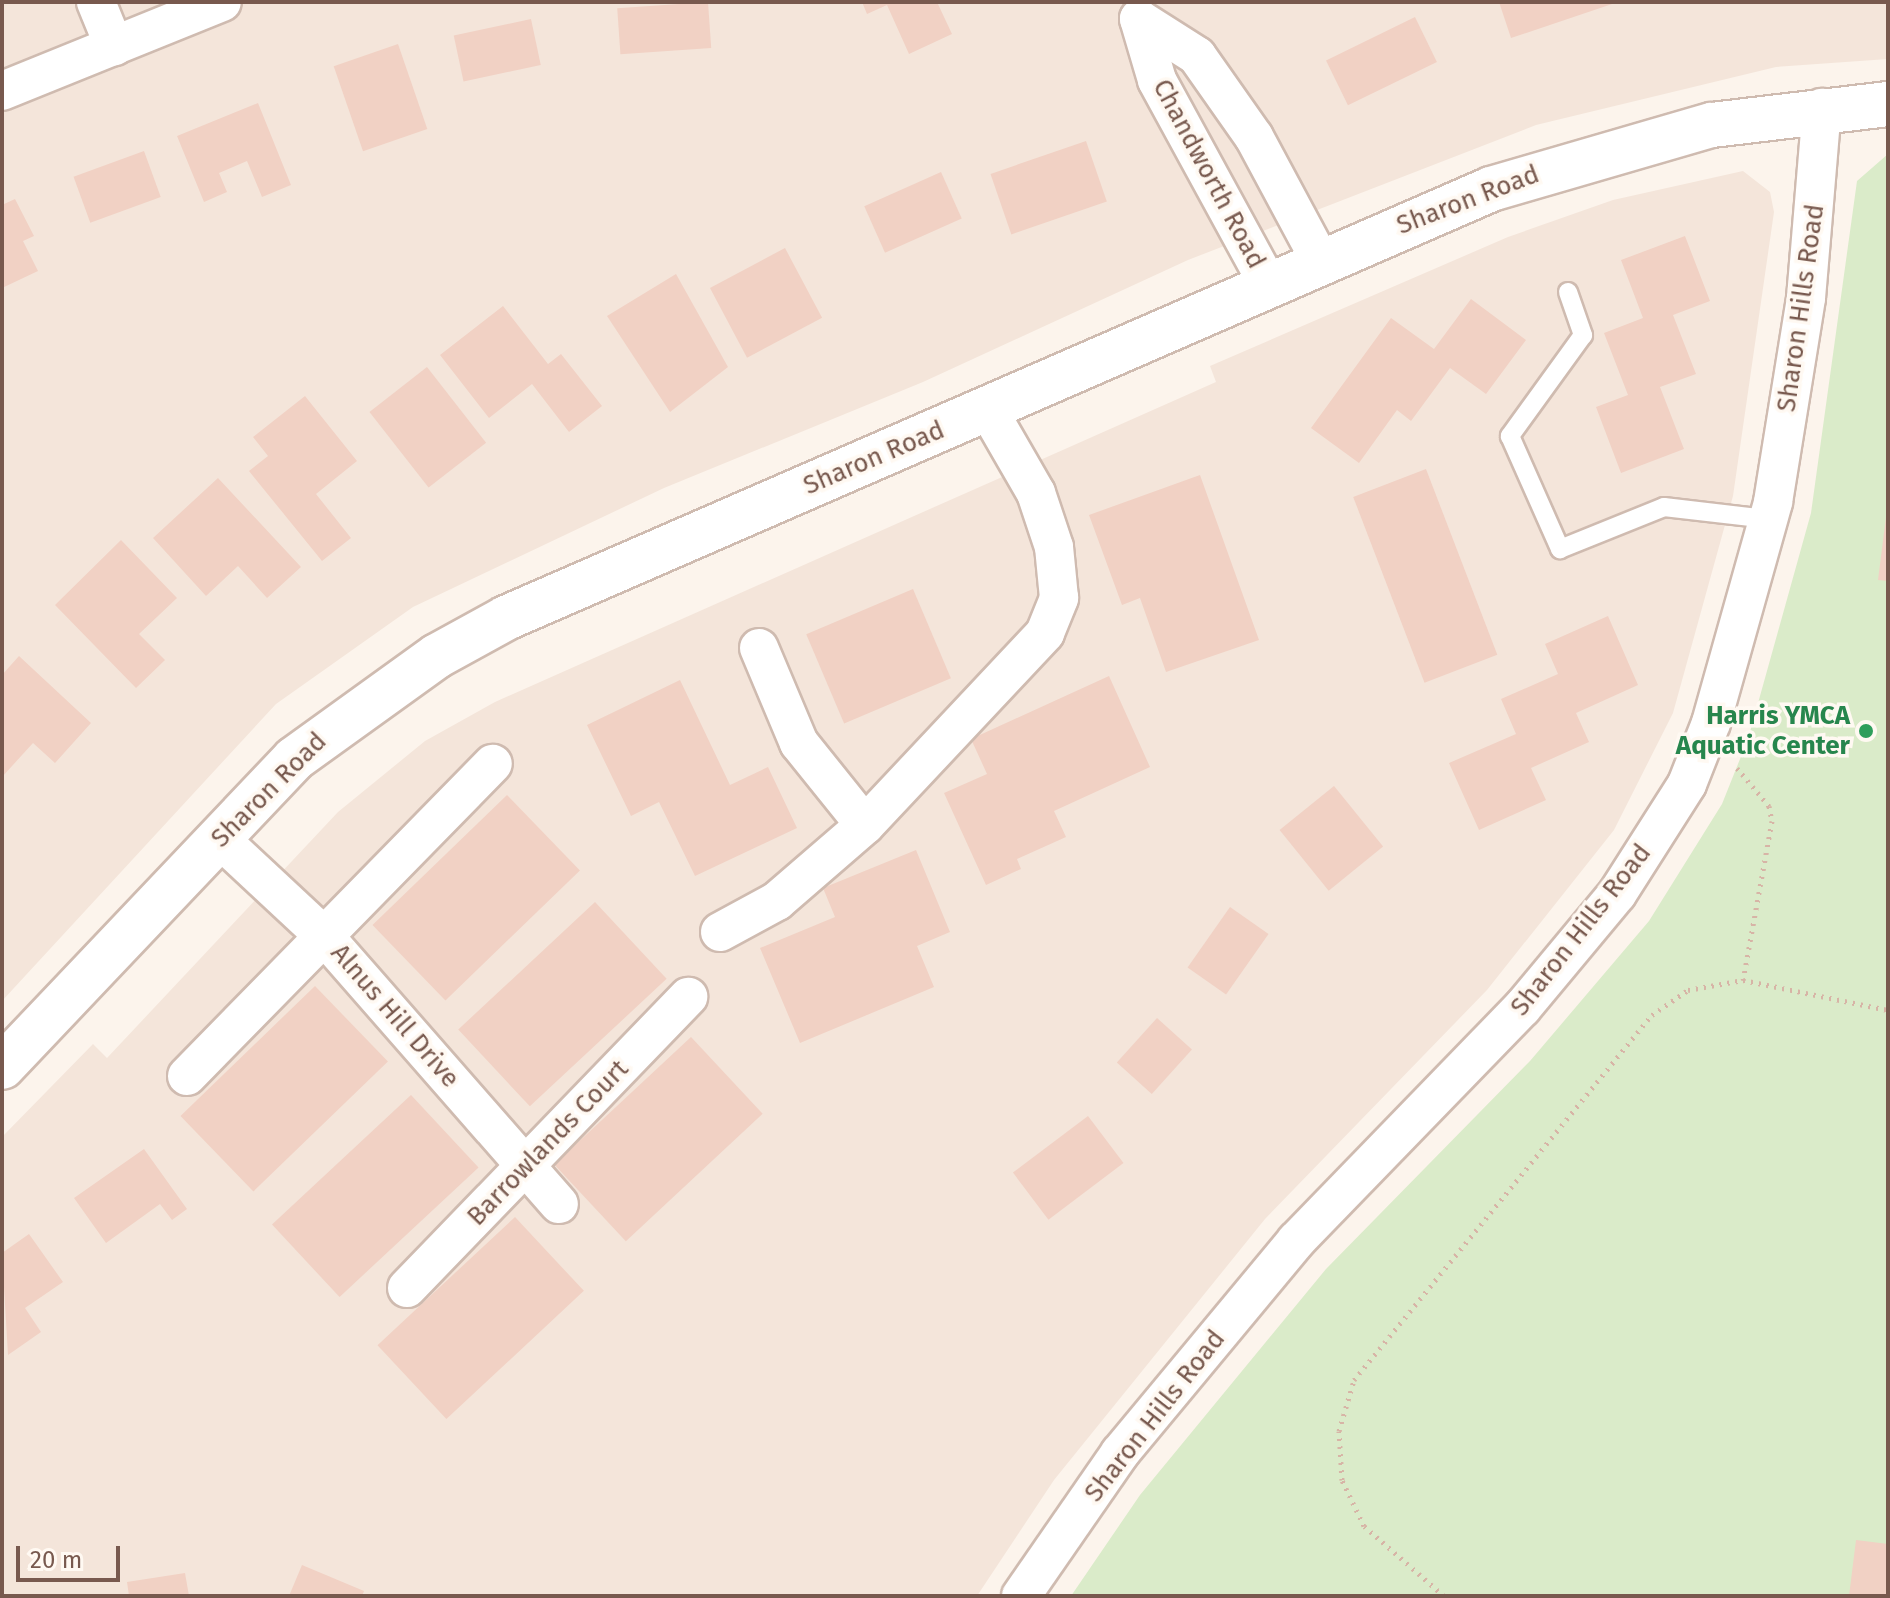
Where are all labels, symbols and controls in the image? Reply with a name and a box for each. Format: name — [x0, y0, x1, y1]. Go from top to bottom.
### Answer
street label: Chandworth Road — [1146, 74, 1272, 274]
street label: Sharon Road — [1392, 159, 1544, 241]
street label: Sharon Hills Road — [1771, 202, 1831, 414]
street label: Sharon Road — [799, 414, 949, 502]
place label: Harris YMCA Aquatic Center — [1676, 700, 1850, 762]
marker: Harris YMCA Aquatic Center — [1857, 722, 1875, 740]
street label: Sharon Road — [205, 726, 333, 854]
street label: Sharon Hills Road — [1504, 838, 1658, 1022]
street label: Alnus Hill Drive — [324, 938, 466, 1094]
street label: Barrowlands Court — [461, 1054, 635, 1232]
street label: Sharon Hills Road — [1078, 1324, 1232, 1508]
scale bar — [20, 1530, 124, 1580]
text: 20 m — [30, 1546, 82, 1574]

